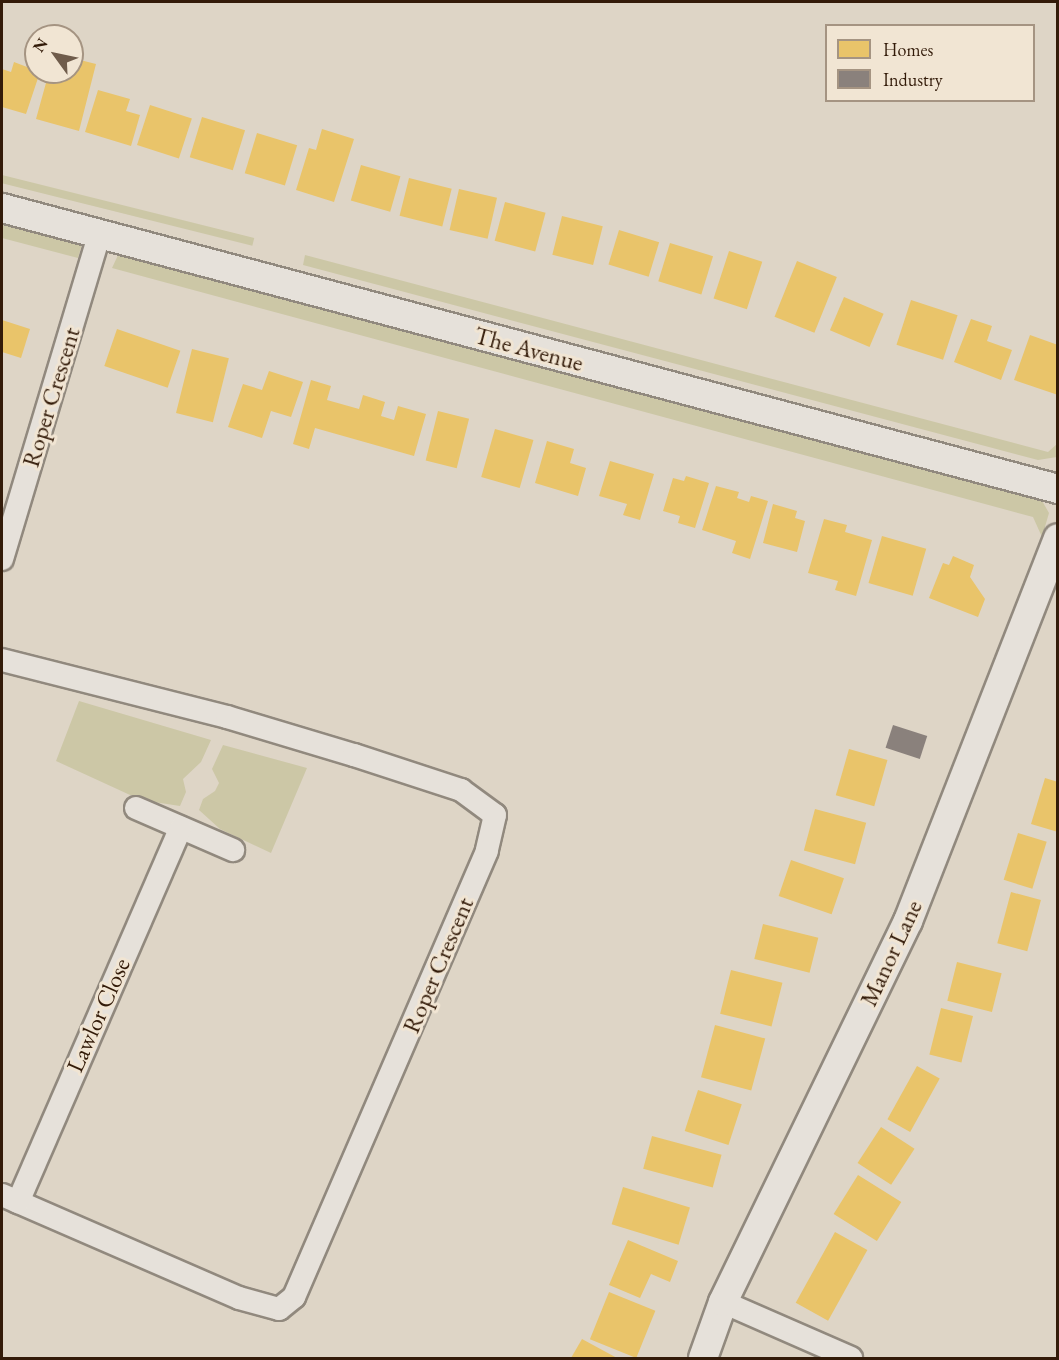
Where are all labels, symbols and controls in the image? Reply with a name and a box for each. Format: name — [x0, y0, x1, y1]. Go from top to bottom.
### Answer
north arrow — [24, 24, 84, 84]
legend — [825, 24, 1035, 102]
text: N — [28, 34, 52, 56]
text: Homes — [883, 38, 933, 61]
text: Industry — [883, 68, 943, 91]
street label: The Avenue — [471, 321, 587, 377]
street label: Roper Crescent — [16, 324, 86, 470]
street label: Roper Crescent — [396, 893, 480, 1037]
street label: Manor Lane — [854, 895, 928, 1011]
street label: Lawlor Close — [60, 954, 136, 1076]

